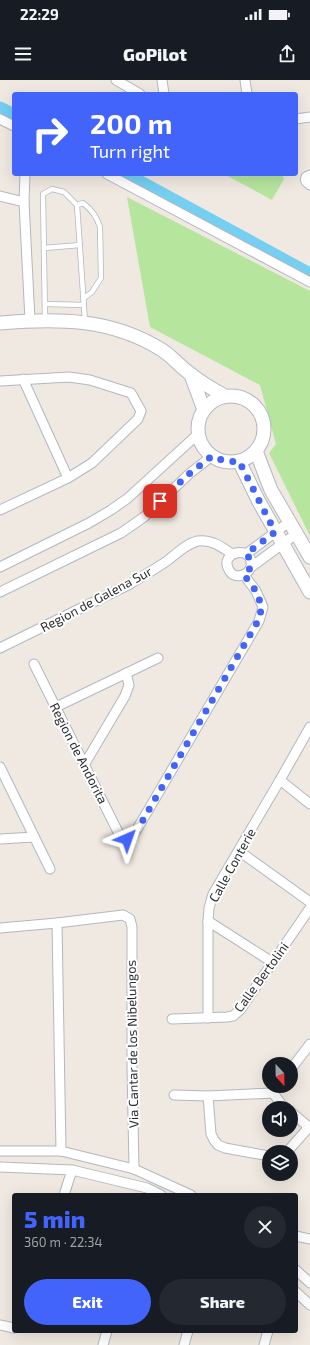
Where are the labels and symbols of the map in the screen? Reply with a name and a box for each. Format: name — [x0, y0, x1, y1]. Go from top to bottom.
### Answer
pin — [143, 484, 177, 518]
street label: Region de Galena Sur — [37, 563, 155, 635]
street label: Region de Andorita — [47, 700, 111, 806]
position arrow — [106, 818, 148, 860]
street label: Calle Conterie — [205, 825, 259, 905]
street label: Calle Bertolini — [230, 939, 292, 1015]
street label: Via Cantar de los Nibelungos — [123, 960, 141, 1128]
north arrow — [262, 1057, 298, 1093]

